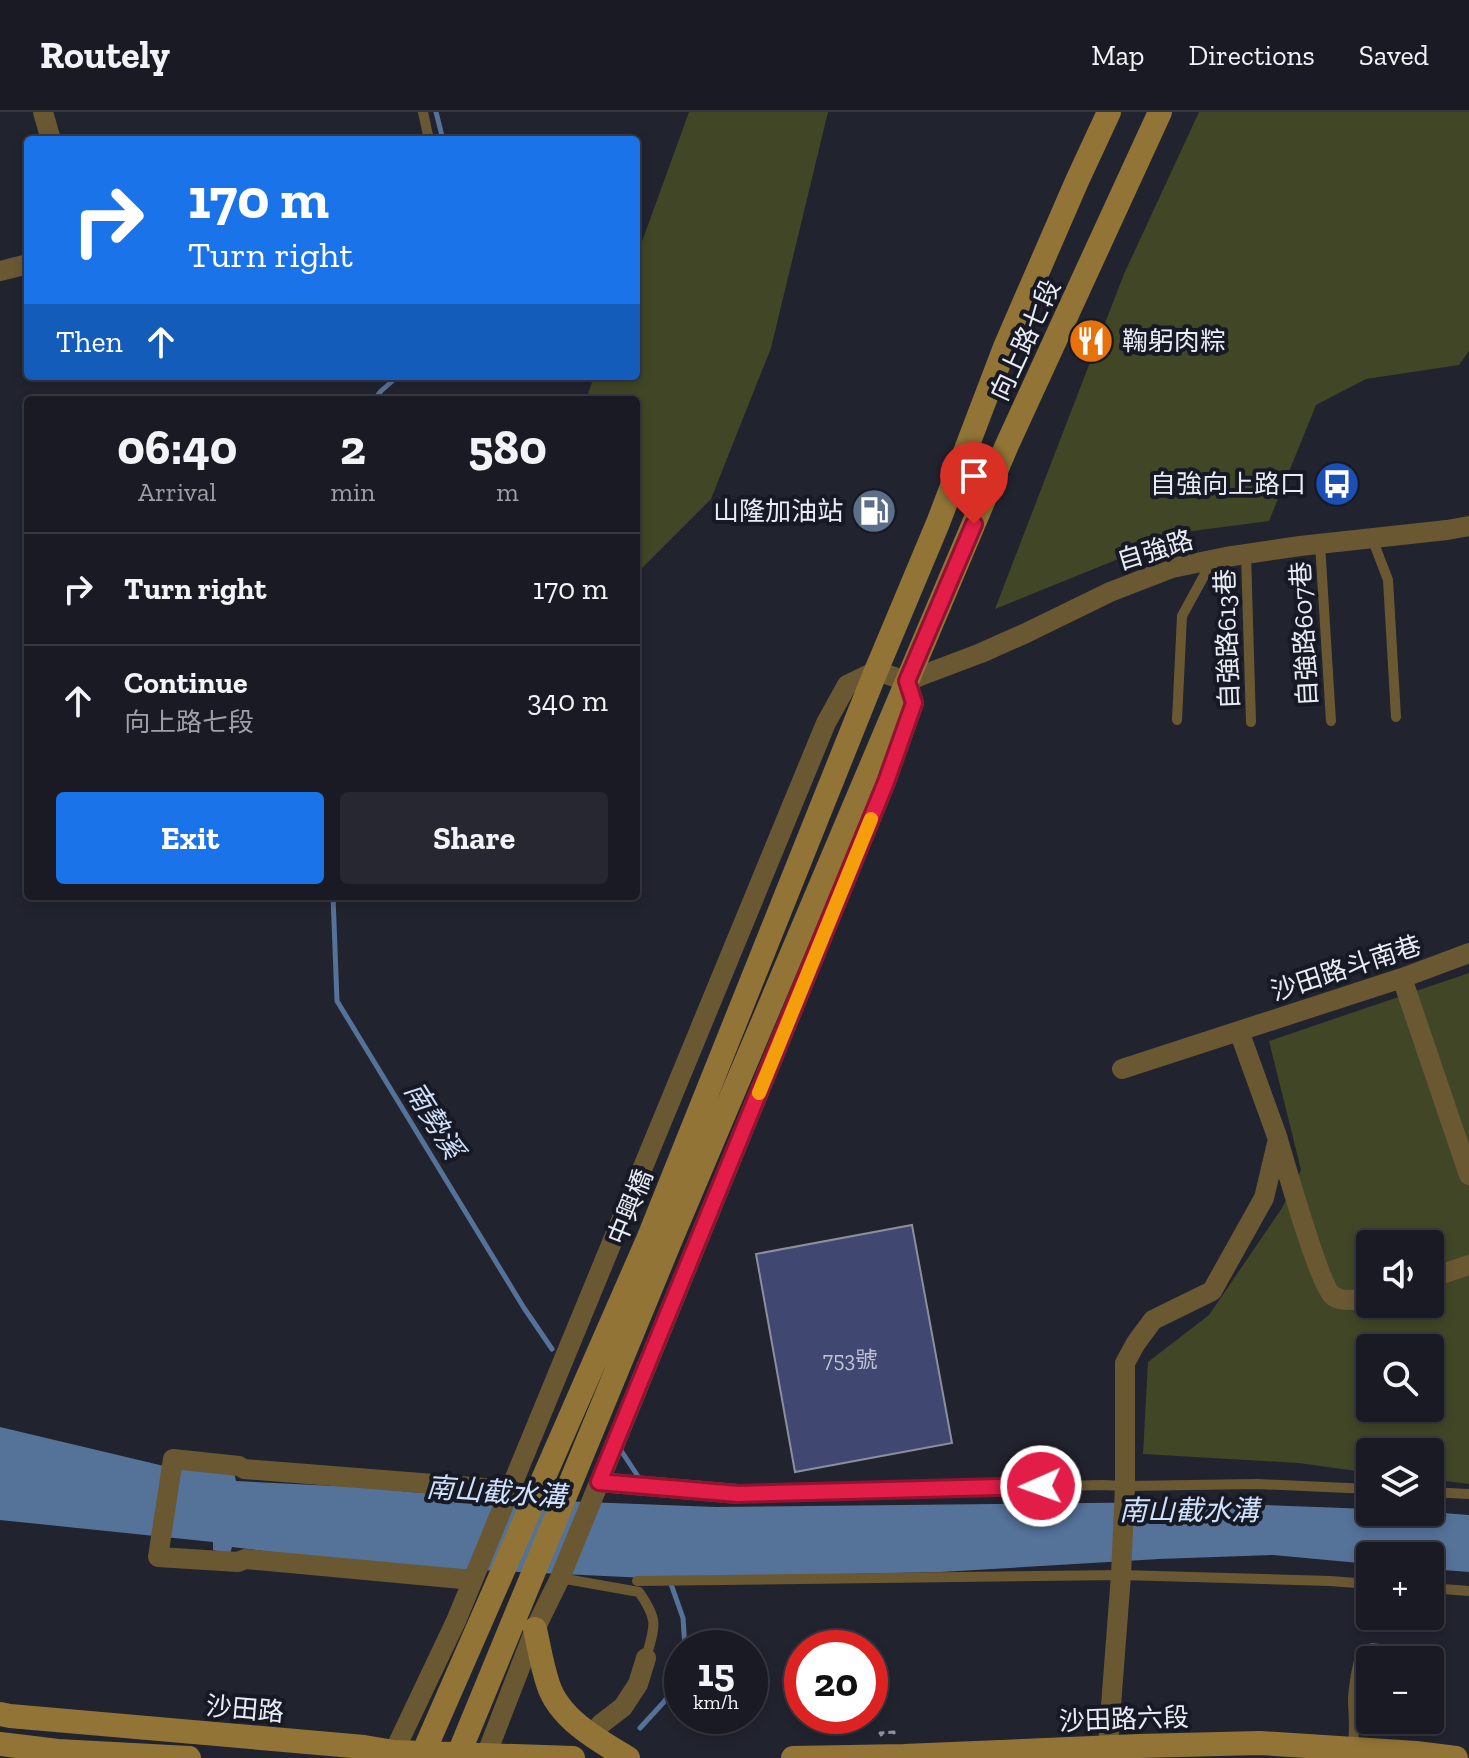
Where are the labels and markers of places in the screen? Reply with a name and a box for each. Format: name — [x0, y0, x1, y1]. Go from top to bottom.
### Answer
restaurant icon: 鞠躬肉粽 — [1067, 317, 1115, 365]
place label: 鞠躬肉粽 — [1122, 325, 1226, 357]
pin — [940, 442, 1008, 524]
bus stop icon: 自強向上路口 — [1313, 460, 1361, 508]
place label: 自強向上路口 — [1150, 468, 1306, 500]
fuel station icon: 山隆加油站 — [850, 487, 898, 535]
place label: 山隆加油站 — [713, 495, 843, 527]

